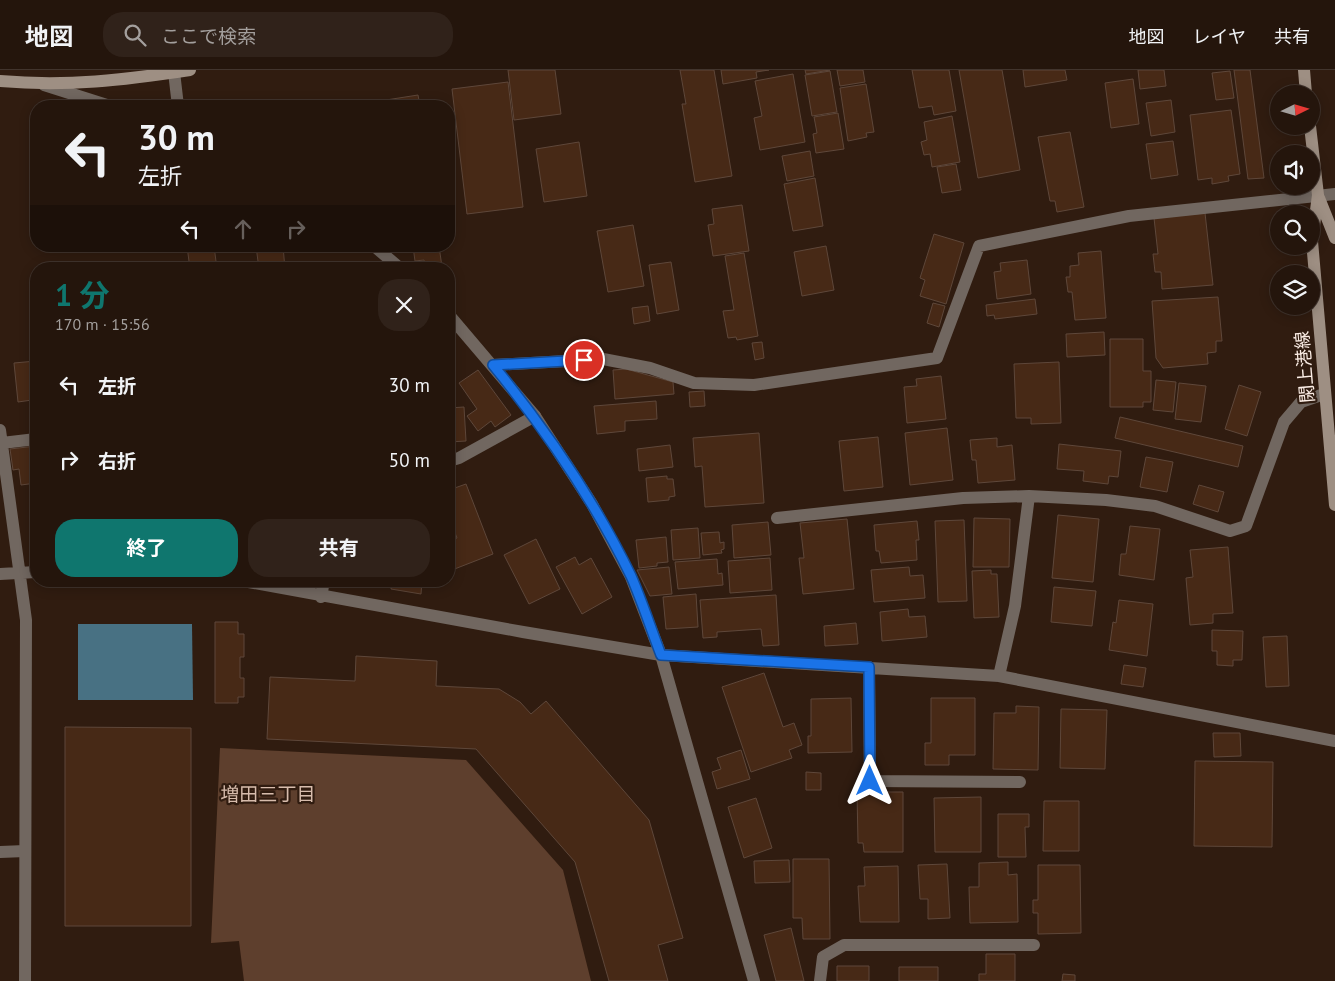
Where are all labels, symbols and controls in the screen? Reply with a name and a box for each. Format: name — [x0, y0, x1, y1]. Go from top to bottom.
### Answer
search box — [103, 12, 453, 57]
text: 地図 — [25, 21, 73, 52]
icon: search — [121, 21, 149, 49]
text: ここで検索 — [161, 24, 256, 48]
text: 地図 — [1129, 25, 1165, 48]
text: レイヤ — [1193, 25, 1246, 48]
text: 共有 — [1274, 25, 1310, 48]
north arrow — [1270, 85, 1320, 135]
map controls — [1270, 85, 1320, 315]
text: 30 m — [138, 114, 215, 160]
icon: left — [55, 120, 120, 185]
button: sound — [1270, 145, 1320, 195]
text: 左折 — [138, 162, 182, 190]
button: search — [1270, 205, 1320, 255]
icon: left — [176, 215, 204, 243]
icon: ahead — [229, 215, 257, 243]
icon: right — [282, 215, 310, 243]
button: layers — [1270, 265, 1320, 315]
text: 1 分 — [55, 275, 110, 314]
button: close — [378, 279, 430, 331]
text: 170 m · 15:56 — [55, 314, 150, 334]
street label: 閖上港線 — [1290, 330, 1319, 404]
pin — [563, 339, 605, 381]
icon: arrive — [570, 346, 598, 374]
icon: left — [55, 371, 83, 399]
text: 30 m — [389, 373, 430, 397]
text: 左折 — [98, 374, 136, 398]
icon: right — [55, 446, 83, 474]
text: 50 m — [389, 448, 430, 472]
text: 右折 — [98, 449, 136, 473]
button: 終了 — [55, 519, 238, 577]
button: 共有 — [248, 519, 430, 577]
position arrow — [843, 754, 895, 806]
district label: 増田三丁目 — [220, 782, 316, 806]

